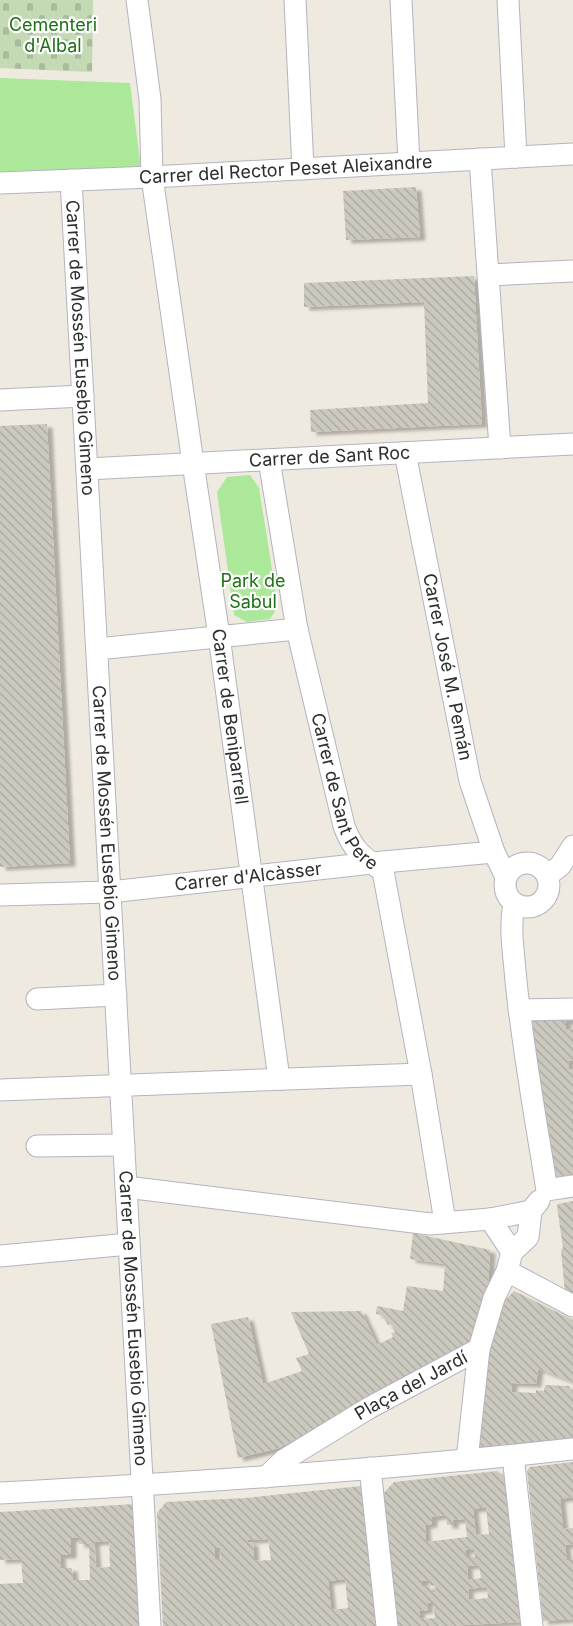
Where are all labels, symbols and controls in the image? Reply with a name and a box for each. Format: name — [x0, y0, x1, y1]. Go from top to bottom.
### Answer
park label: Cementeri d'Albal — [9, 14, 97, 56]
street label: Carrer del Rector Peset Aleixandre — [139, 151, 433, 188]
street label: Carrer de Mossén Eusebio Gimeno — [62, 199, 99, 496]
street label: Carrer de Sant Roc — [249, 441, 411, 471]
park label: Park de Sabul — [220, 570, 286, 612]
street label: Carrer José M. Pemán — [419, 571, 477, 762]
street label: Carrer de Beniparrell — [208, 627, 253, 806]
street label: Carrer de Mossén Eusebio Gimeno — [89, 684, 126, 982]
street label: Carrer de Sant Pere — [307, 711, 382, 874]
street label: Carrer d'Alcàsser — [173, 858, 323, 895]
street label: Carrer de Mossén Eusebio Gimeno — [115, 1170, 152, 1467]
street label: Plaça del Jardí — [351, 1346, 471, 1424]

